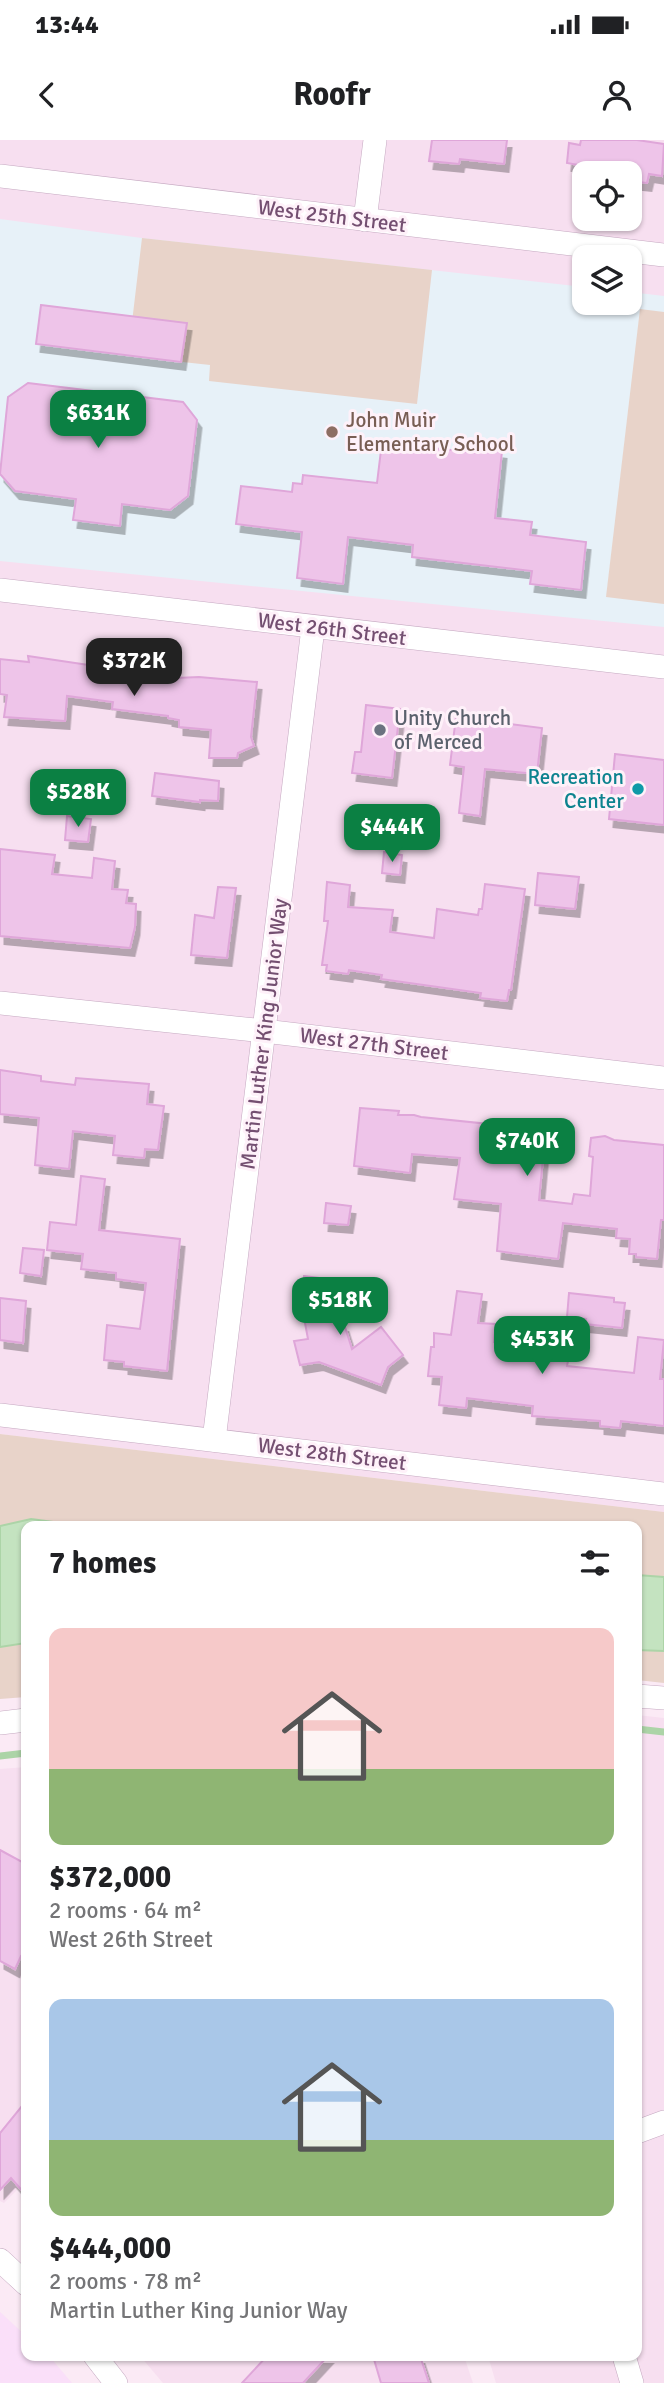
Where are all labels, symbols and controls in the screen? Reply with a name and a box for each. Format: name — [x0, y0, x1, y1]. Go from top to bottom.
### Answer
text: 13:44 — [35, 9, 99, 41]
text: Roofr — [293, 75, 371, 114]
icon: back — [28, 76, 66, 114]
icon: person — [598, 76, 636, 114]
map controls — [572, 161, 642, 315]
button: locate — [572, 161, 642, 231]
street label: West 25th Street — [256, 194, 408, 238]
button: layers — [572, 245, 642, 315]
pin: $631K — [49, 390, 147, 450]
text: $631K — [66, 398, 130, 427]
place label: John Muir Elementary School — [346, 407, 515, 457]
marker: John Muir Elementary School — [324, 424, 340, 440]
street label: West 26th Street — [256, 607, 408, 651]
pin: $372K — [85, 638, 183, 698]
text: $372K — [102, 646, 166, 675]
place label: Unity Church of Merced — [394, 705, 511, 755]
marker: Unity Church of Merced — [372, 722, 388, 738]
place label: Recreation Center — [527, 764, 624, 814]
pin: $528K — [29, 770, 127, 829]
text: $528K — [46, 777, 110, 806]
marker: Recreation Center — [630, 781, 646, 797]
pin: $444K — [343, 804, 441, 864]
text: $444K — [360, 812, 424, 841]
street label: Martin Luther King Junior Way — [234, 897, 294, 1171]
street label: West 27th Street — [298, 1022, 450, 1066]
pin: $740K — [478, 1118, 576, 1178]
text: $740K — [495, 1126, 559, 1155]
pin: $518K — [291, 1278, 389, 1337]
text: $518K — [308, 1285, 372, 1314]
pin: $453K — [493, 1316, 591, 1376]
text: $453K — [510, 1324, 574, 1353]
street label: West 28th Street — [256, 1432, 408, 1476]
icon: filters — [576, 1544, 614, 1582]
text: 7 homes — [49, 1545, 156, 1582]
icon: home — [269, 1673, 395, 1799]
text: $372,000 — [49, 1859, 171, 1896]
text: 2 rooms · 64 m² — [49, 1896, 202, 1925]
text: West 26th Street — [49, 1925, 213, 1954]
icon: home — [269, 2044, 395, 2170]
text: $444,000 — [49, 2230, 171, 2267]
text: 2 rooms · 78 m² — [49, 2267, 202, 2296]
text: Martin Luther King Junior Way — [49, 2296, 348, 2325]

